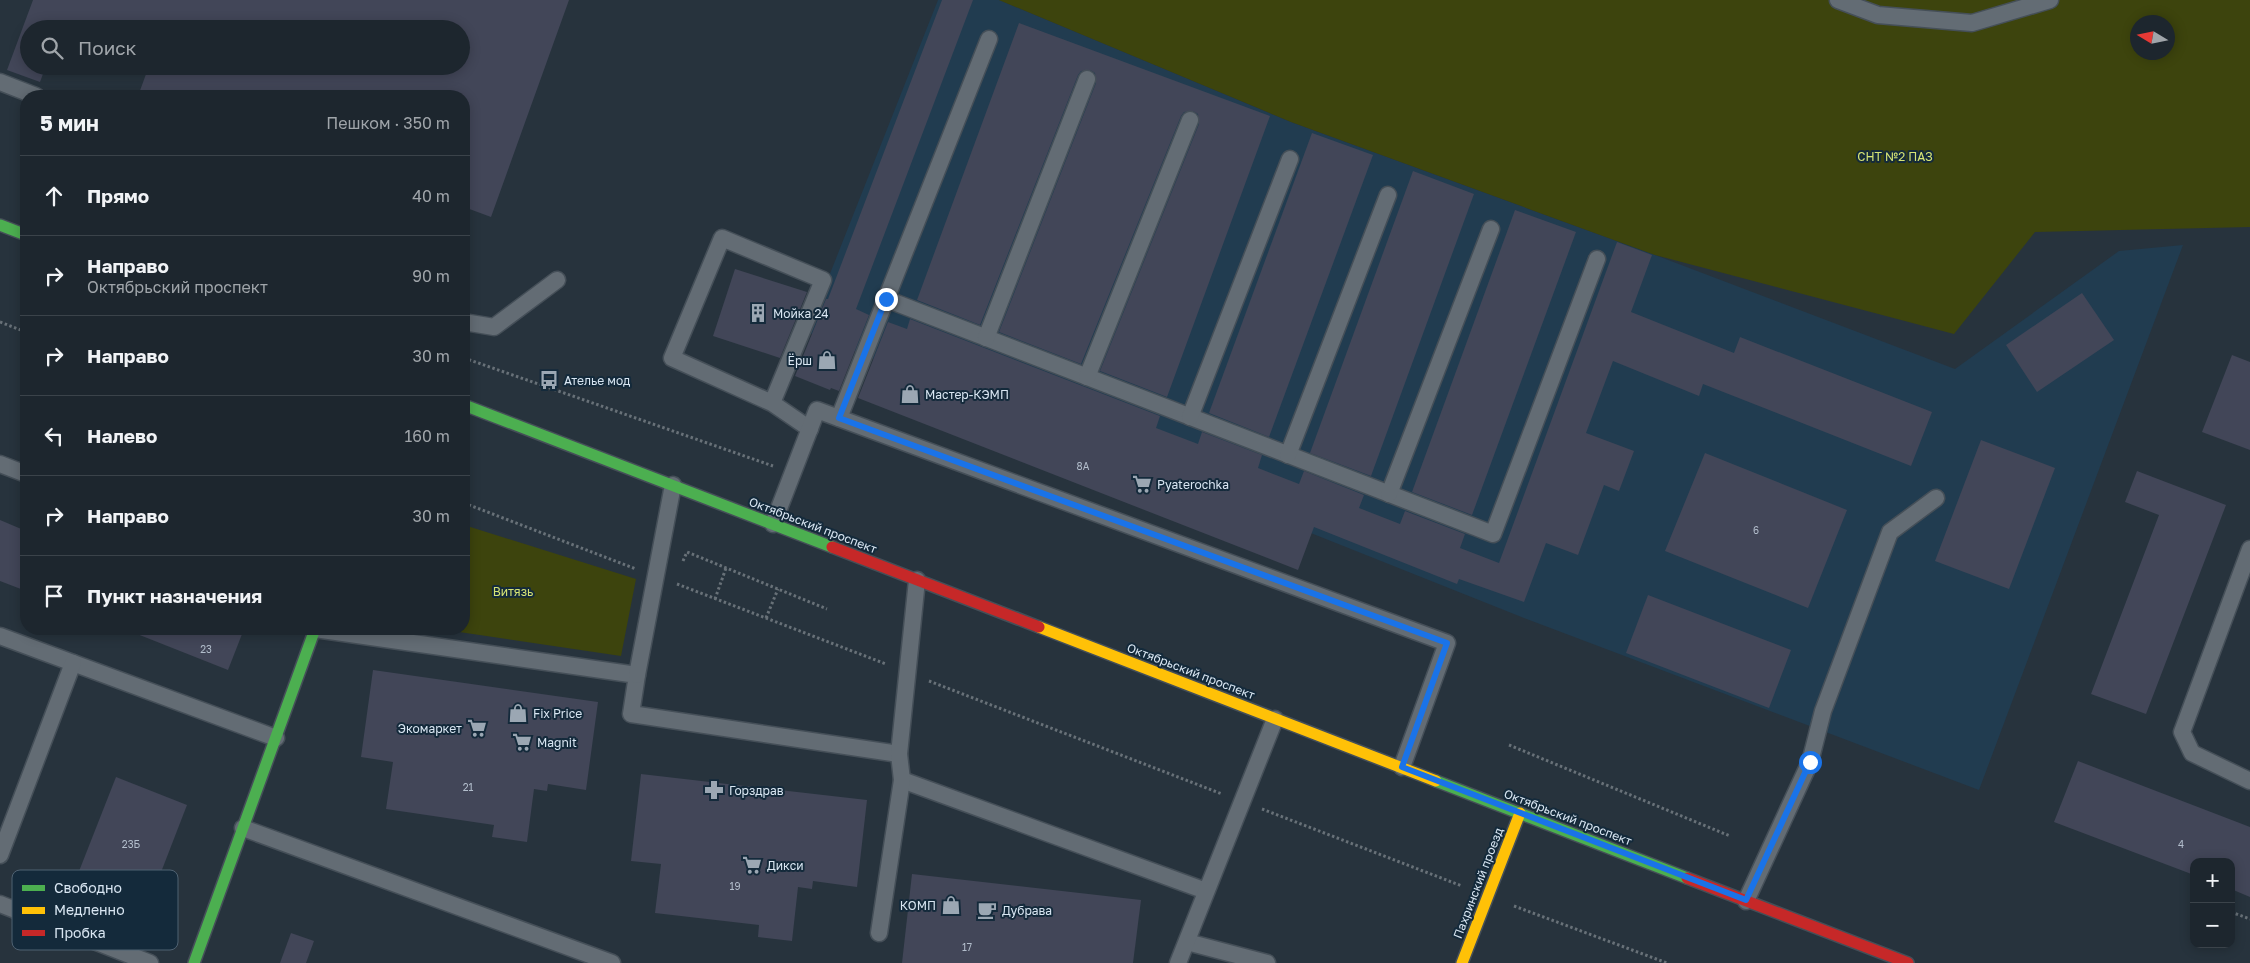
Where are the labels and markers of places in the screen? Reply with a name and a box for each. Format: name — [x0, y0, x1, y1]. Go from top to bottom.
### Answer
building icon: Мойка 24 — [747, 302, 769, 324]
place label: Мойка 24 — [773, 306, 829, 321]
shop icon: Ёрш — [816, 349, 838, 371]
place label: Ёрш — [788, 353, 812, 368]
bus stop icon: Ателье мод — [538, 369, 560, 391]
place label: Ателье мод — [564, 373, 630, 388]
shop icon: Мастер-КЭМП — [899, 383, 921, 405]
place label: Мастер-КЭМП — [925, 387, 1009, 402]
supermarket icon: Pyaterochka — [1131, 473, 1153, 495]
place label: Pyaterochka — [1157, 477, 1229, 492]
shop icon: Fix Price — [507, 702, 529, 724]
place label: Fix Price — [533, 706, 582, 721]
supermarket icon: Экомаркет — [466, 717, 488, 739]
place label: Экомаркет — [398, 721, 462, 736]
supermarket icon: Magnit — [511, 731, 533, 753]
place label: Magnit — [537, 735, 577, 750]
pharmacy icon: Горздрав — [703, 779, 725, 801]
place label: Горздрав — [729, 783, 784, 798]
supermarket icon: Дикси — [741, 854, 763, 876]
place label: Дикси — [767, 858, 804, 873]
shop icon: КОМП — [940, 894, 962, 916]
place label: КОМП — [900, 898, 936, 913]
cafe icon: Дубрава — [976, 899, 998, 921]
place label: Дубрава — [1002, 903, 1052, 918]

